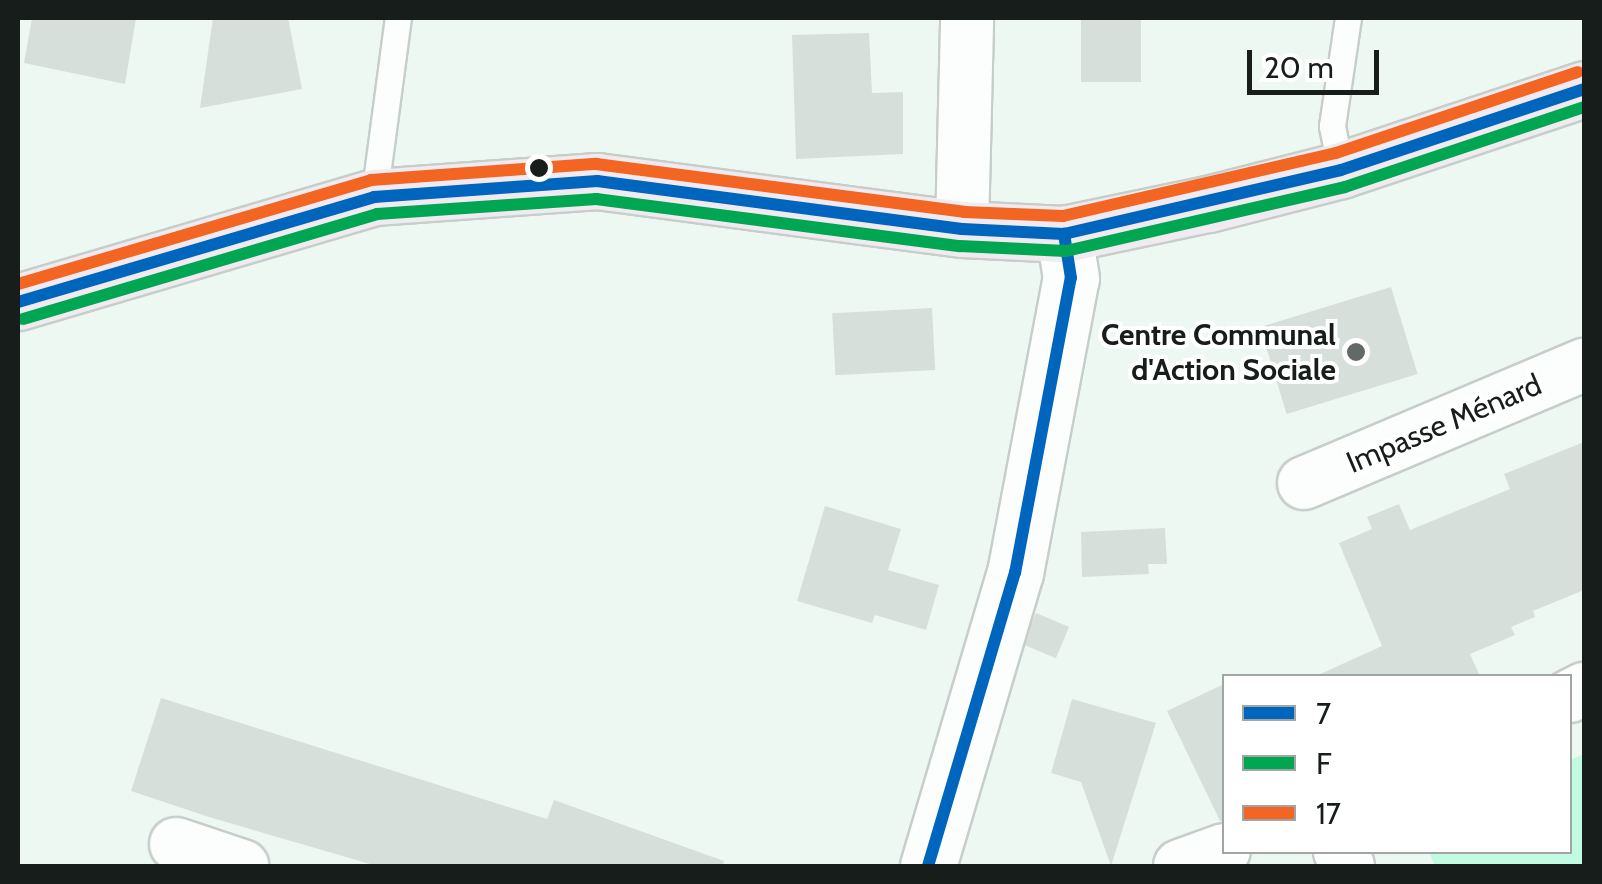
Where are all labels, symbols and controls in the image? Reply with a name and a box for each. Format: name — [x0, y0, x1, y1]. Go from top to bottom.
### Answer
scale bar — [1252, 30, 1384, 92]
text: 20 m — [1264, 49, 1334, 86]
unlabelled marker — [529, 158, 549, 178]
place label: Centre Communal d'Action Sociale — [1101, 317, 1336, 388]
marker: Centre Communal d'Action Sociale — [1345, 341, 1367, 363]
street label: Impasse Ménard — [1341, 367, 1547, 481]
legend — [1222, 674, 1572, 854]
text: 7 — [1316, 695, 1331, 732]
text: F — [1316, 745, 1332, 782]
text: 17 — [1316, 795, 1341, 832]

